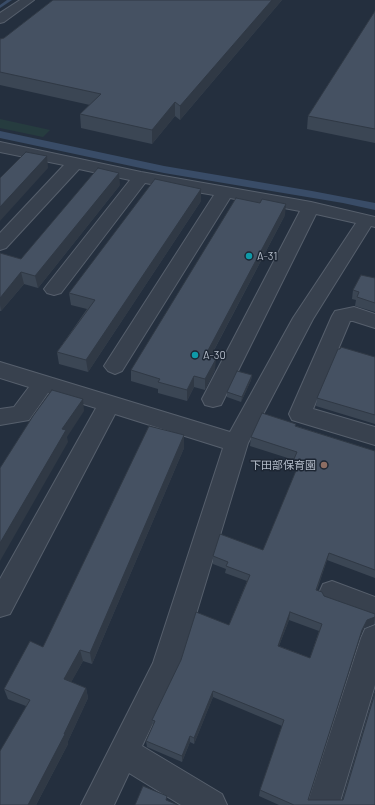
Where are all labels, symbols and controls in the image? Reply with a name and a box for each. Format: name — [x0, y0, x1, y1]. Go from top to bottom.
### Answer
place label: A-31 — [257, 249, 277, 263]
marker: A-31 — [244, 251, 254, 261]
place label: A-30 — [203, 348, 226, 362]
marker: A-30 — [190, 350, 200, 360]
place label: 下田部保育園 — [250, 458, 316, 472]
marker: 下田部保育園 — [319, 460, 329, 470]

